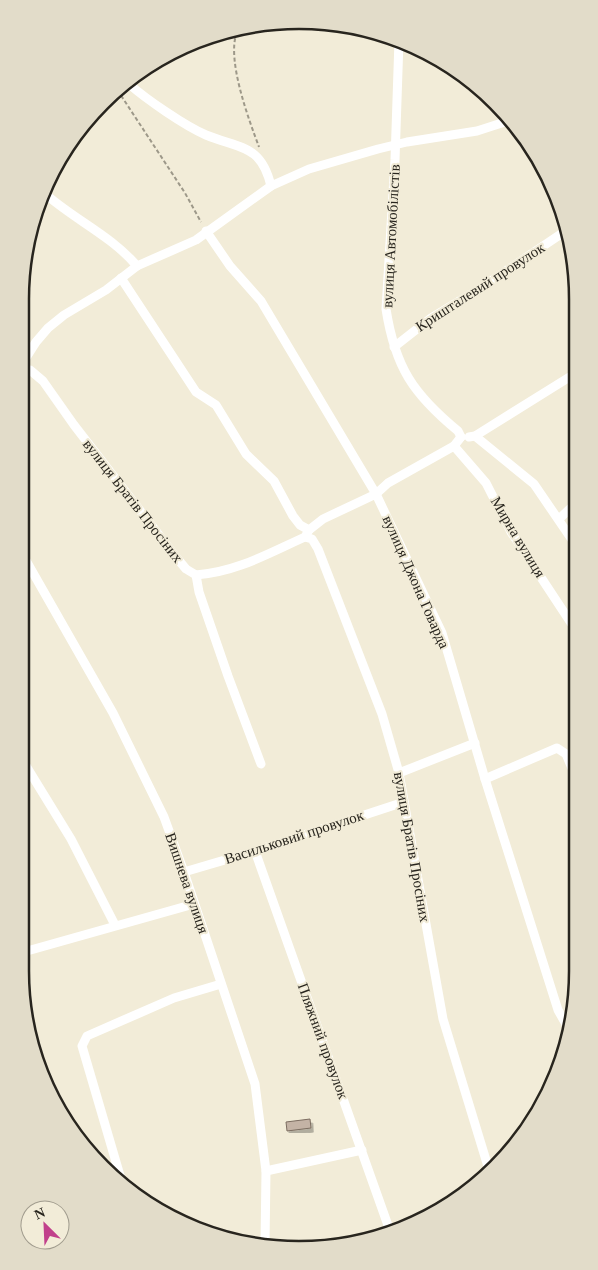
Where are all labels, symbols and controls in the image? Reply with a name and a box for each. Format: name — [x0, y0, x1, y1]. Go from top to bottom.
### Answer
street label: вулиця Автомобілістів — [379, 164, 403, 308]
street label: Кришталевий провулок — [413, 239, 548, 335]
street label: вулиця Братів Просіних — [80, 436, 186, 566]
street label: Мирна вулиця — [488, 494, 548, 580]
street label: вулиця Джона Говарда — [379, 513, 453, 651]
street label: вулиця Братів Просіних — [391, 771, 433, 924]
street label: Васильковий провулок — [222, 807, 366, 867]
street label: Вишнева вулиця — [162, 831, 212, 936]
street label: Пляжний провулок — [295, 981, 352, 1102]
north arrow — [20, 1200, 70, 1250]
text: N — [32, 1205, 48, 1222]

